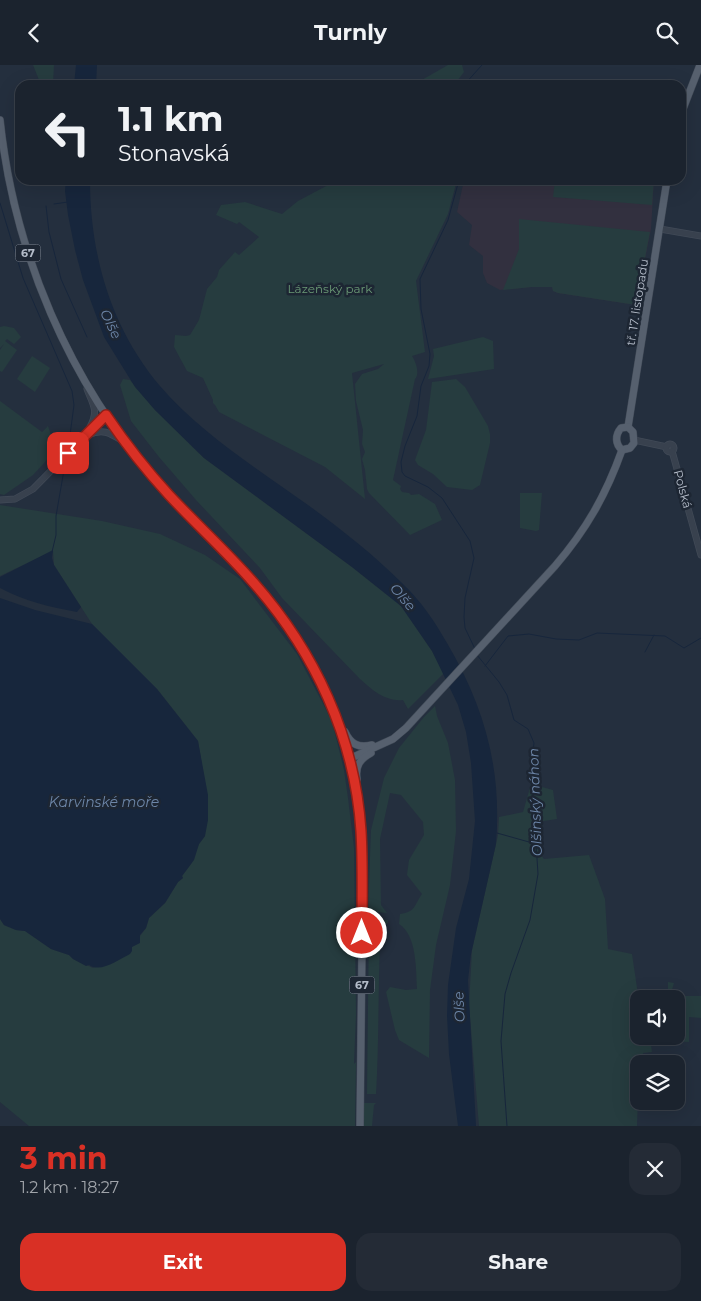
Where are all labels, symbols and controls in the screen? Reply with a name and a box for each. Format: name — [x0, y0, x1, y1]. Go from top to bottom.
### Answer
icon: back — [20, 19, 48, 47]
text: Turnly — [314, 19, 387, 46]
icon: search — [653, 19, 681, 47]
text: 1.1 km — [118, 97, 223, 140]
icon: left — [35, 100, 100, 165]
text: Stonavská — [118, 140, 230, 167]
road number: 67 — [15, 245, 40, 262]
street label: tř. 17. listopadu — [623, 258, 651, 346]
park label: Lázeňský park — [288, 281, 373, 296]
water label: Olše — [96, 306, 126, 342]
pin — [47, 432, 89, 474]
icon: arrive — [54, 439, 82, 467]
street label: Polská — [671, 468, 695, 510]
water label: Olše — [386, 579, 420, 615]
water label: Olšinský náhon — [524, 748, 546, 856]
water label: Karvinské moře — [49, 793, 159, 811]
position arrow — [335, 906, 387, 958]
road number: 67 — [350, 977, 374, 993]
map controls — [630, 990, 685, 1110]
button: sound — [630, 990, 685, 1045]
water label: Olše — [449, 991, 469, 1023]
button: layers — [630, 1055, 685, 1110]
text: 3 min — [20, 1140, 107, 1177]
button: close — [629, 1143, 681, 1195]
text: 1.2 km · 18:27 — [20, 1178, 119, 1197]
button: Exit — [20, 1233, 346, 1291]
button: Share — [356, 1233, 681, 1291]

